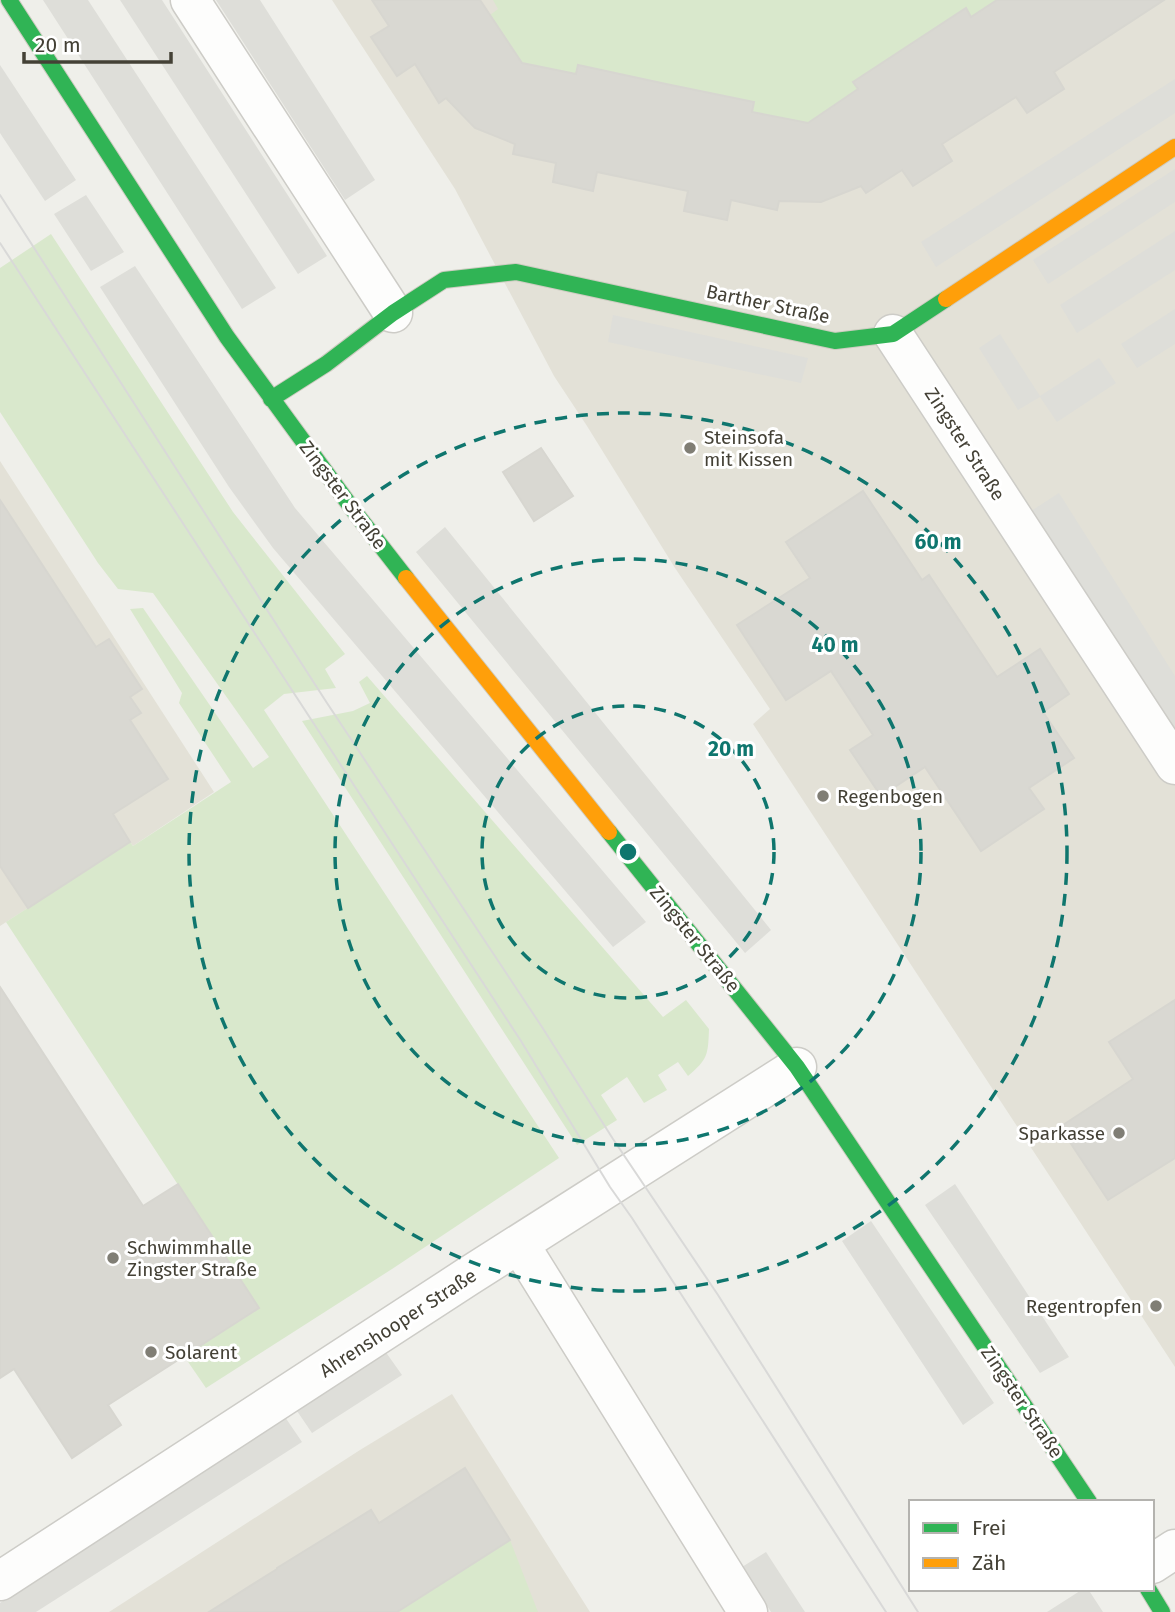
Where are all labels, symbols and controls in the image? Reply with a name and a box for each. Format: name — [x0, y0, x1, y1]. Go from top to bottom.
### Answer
scale bar — [24, 21, 172, 65]
text: 20 m — [35, 32, 81, 58]
street label: Barther Straße — [704, 280, 832, 328]
street label: Zingster Straße — [920, 383, 1010, 505]
place label: Steinsofa mit Kissen — [704, 426, 793, 471]
street label: Zingster Straße — [295, 436, 391, 554]
marker: Steinsofa mit Kissen — [682, 440, 698, 456]
text: 60 m — [915, 529, 961, 555]
text: 40 m — [812, 632, 858, 658]
text: 20 m — [708, 736, 754, 762]
place label: Regenbogen — [837, 785, 943, 808]
marker: Regenbogen — [815, 788, 831, 804]
centre of rings — [616, 840, 640, 864]
street label: Zingster Straße — [645, 881, 745, 997]
place label: Sparkasse — [1018, 1122, 1105, 1145]
marker: Sparkasse — [1111, 1125, 1127, 1141]
place label: Schwimmhalle Zingster Straße — [127, 1236, 257, 1281]
marker: Schwimmhalle Zingster Straße — [105, 1250, 121, 1266]
street label: Ahrenshooper Straße — [315, 1264, 481, 1382]
place label: Regentropfen — [1026, 1295, 1142, 1318]
marker: Regentropfen — [1148, 1298, 1164, 1314]
place label: Solarent — [165, 1341, 238, 1364]
street label: Zingster Straße — [976, 1342, 1068, 1462]
marker: Solarent — [143, 1344, 159, 1360]
legend — [909, 1500, 1154, 1591]
text: Frei — [972, 1515, 1006, 1541]
text: Zäh — [972, 1550, 1006, 1576]

